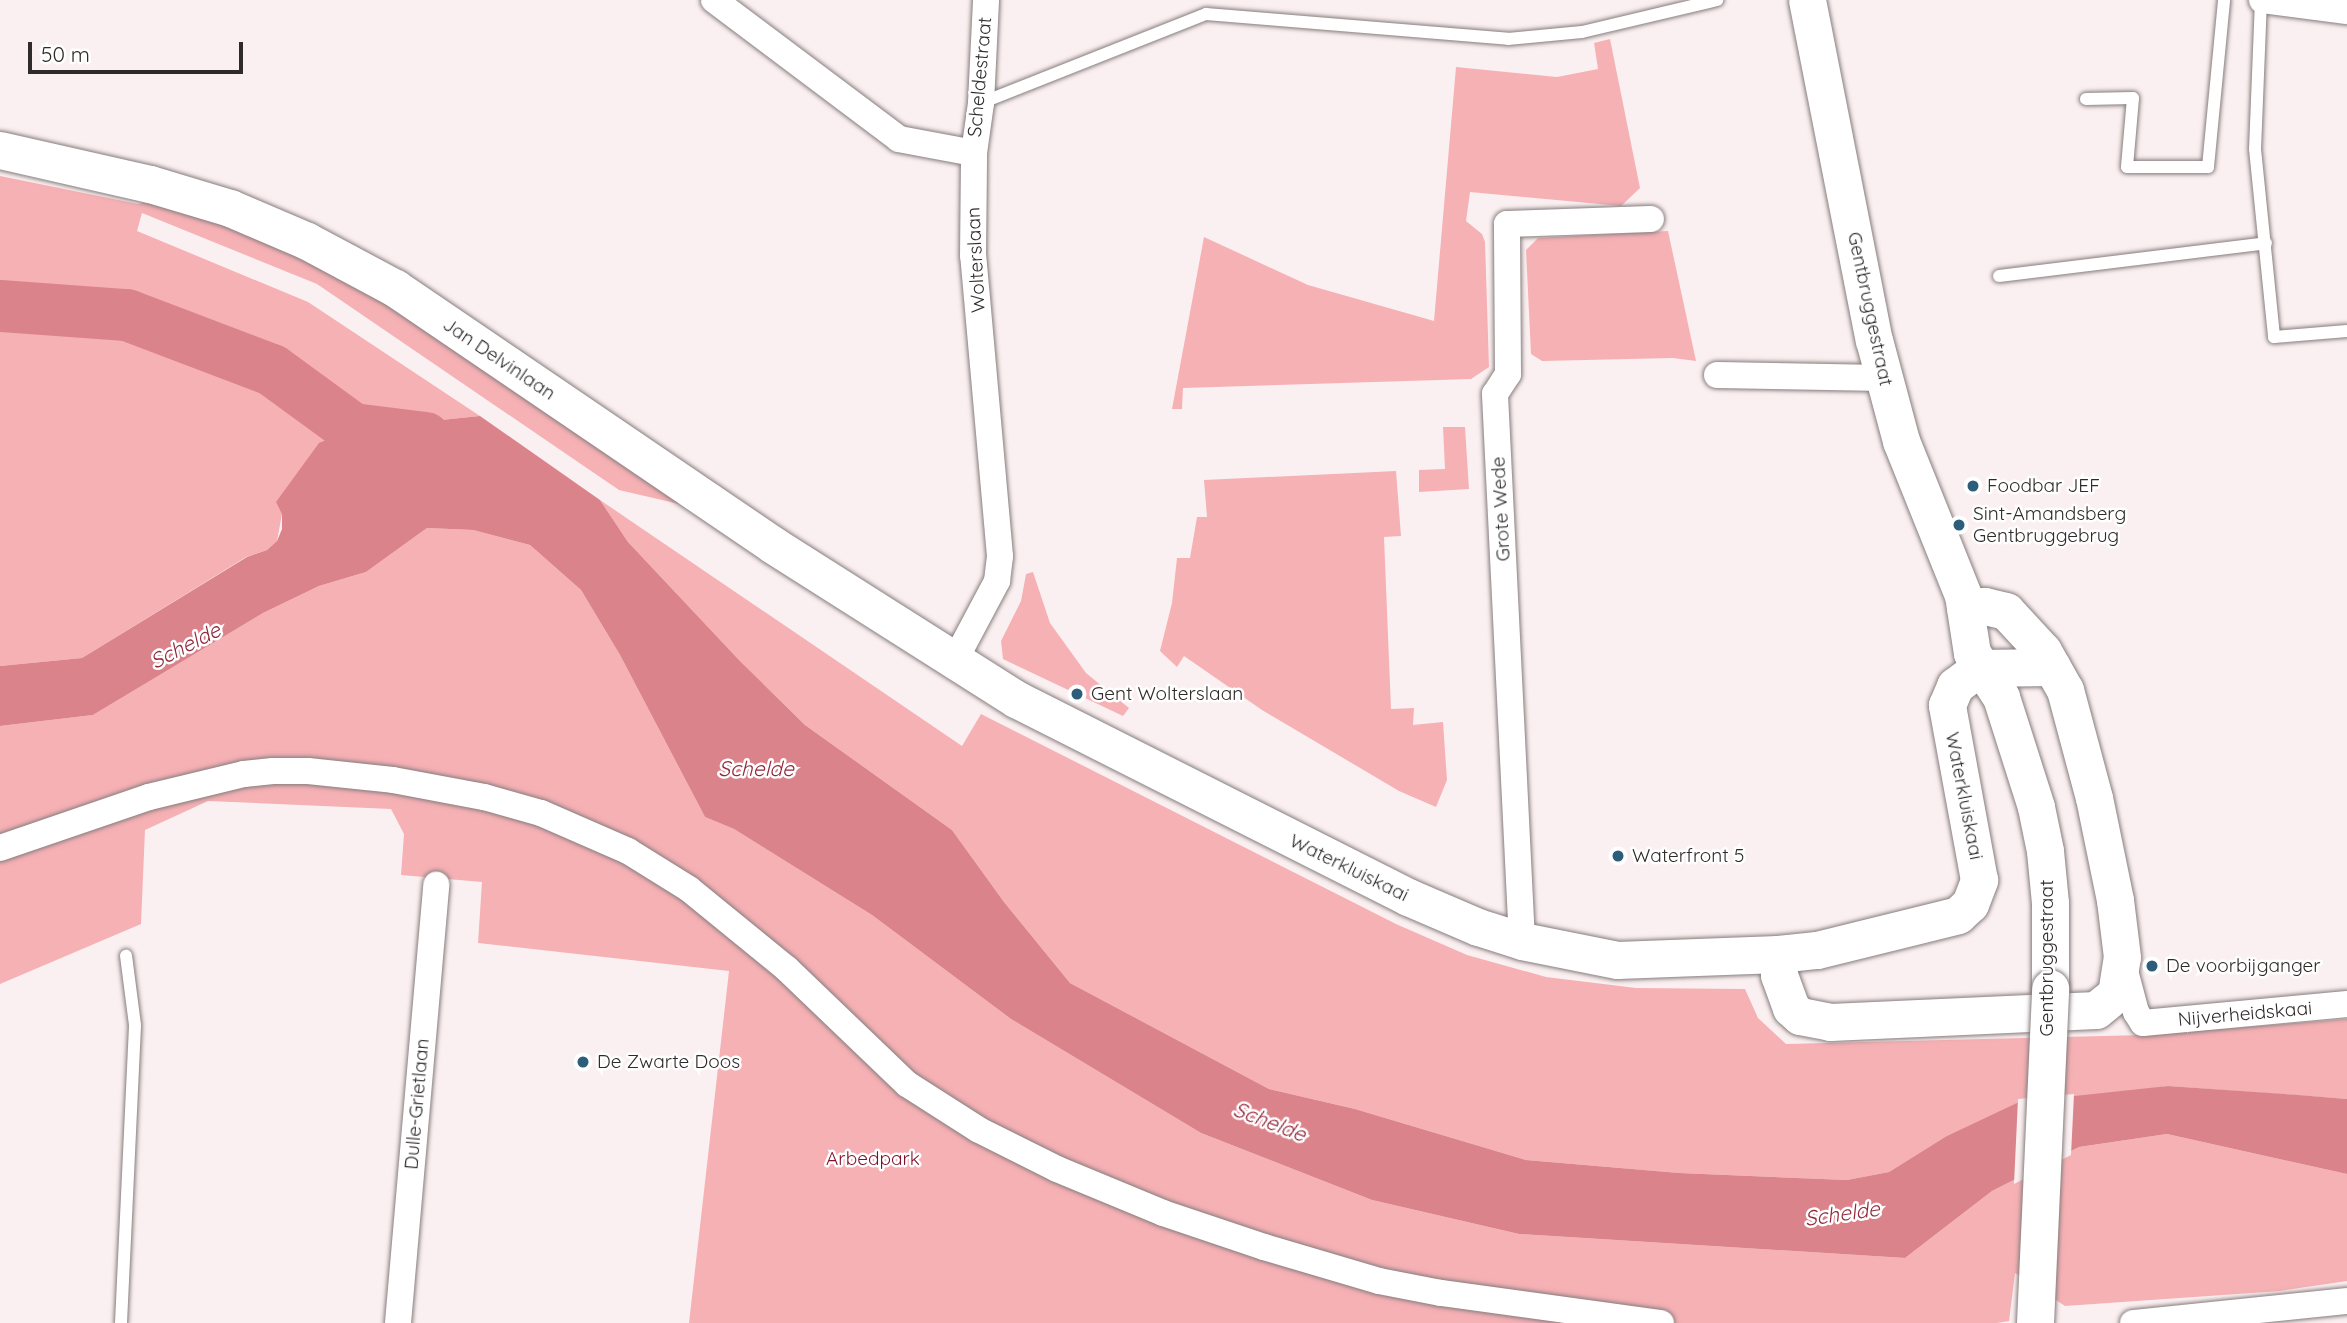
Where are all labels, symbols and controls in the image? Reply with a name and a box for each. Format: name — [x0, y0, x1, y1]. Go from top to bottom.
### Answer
street label: Scheldestraat — [963, 16, 997, 138]
scale bar — [32, 28, 247, 72]
text: 50 m — [41, 41, 90, 67]
street label: Wolterslaan — [962, 207, 990, 313]
street label: Gentbruggestraat — [1843, 230, 1897, 388]
street label: Jan Delvinlaan — [438, 313, 560, 405]
street label: Grote Wede — [1487, 456, 1515, 562]
place label: Foodbar JEF — [1987, 475, 2100, 497]
marker: Foodbar JEF — [1965, 478, 1981, 494]
place label: Sint-Amandsberg Gentbruggebrug — [1973, 503, 2126, 547]
marker: Sint-Amandsberg Gentbruggebrug — [1951, 517, 1967, 533]
water label: Schelde — [146, 617, 224, 673]
place label: Gent Wolterslaan — [1091, 683, 1243, 705]
marker: Gent Wolterslaan — [1069, 686, 1085, 702]
street label: Waterkluiskaai — [1940, 730, 1988, 862]
water label: Schelde — [718, 755, 794, 781]
street label: Waterkluiskaai — [1286, 829, 1412, 907]
place label: Waterfront 5 — [1632, 845, 1744, 867]
marker: Waterfront 5 — [1610, 848, 1626, 864]
street label: Gentbruggestraat — [2036, 880, 2058, 1036]
place label: De voorbijganger — [2166, 955, 2320, 977]
marker: De voorbijganger — [2144, 958, 2160, 974]
street label: Nijverheidskaai — [2177, 997, 2313, 1031]
street label: Dulle-Grietlaan — [400, 1038, 434, 1170]
place label: De Zwarte Doos — [597, 1051, 740, 1073]
marker: De Zwarte Doos — [575, 1054, 591, 1070]
water label: Schelde — [1230, 1096, 1310, 1146]
park label: Arbedpark — [826, 1148, 920, 1170]
water label: Schelde — [1803, 1195, 1881, 1231]

